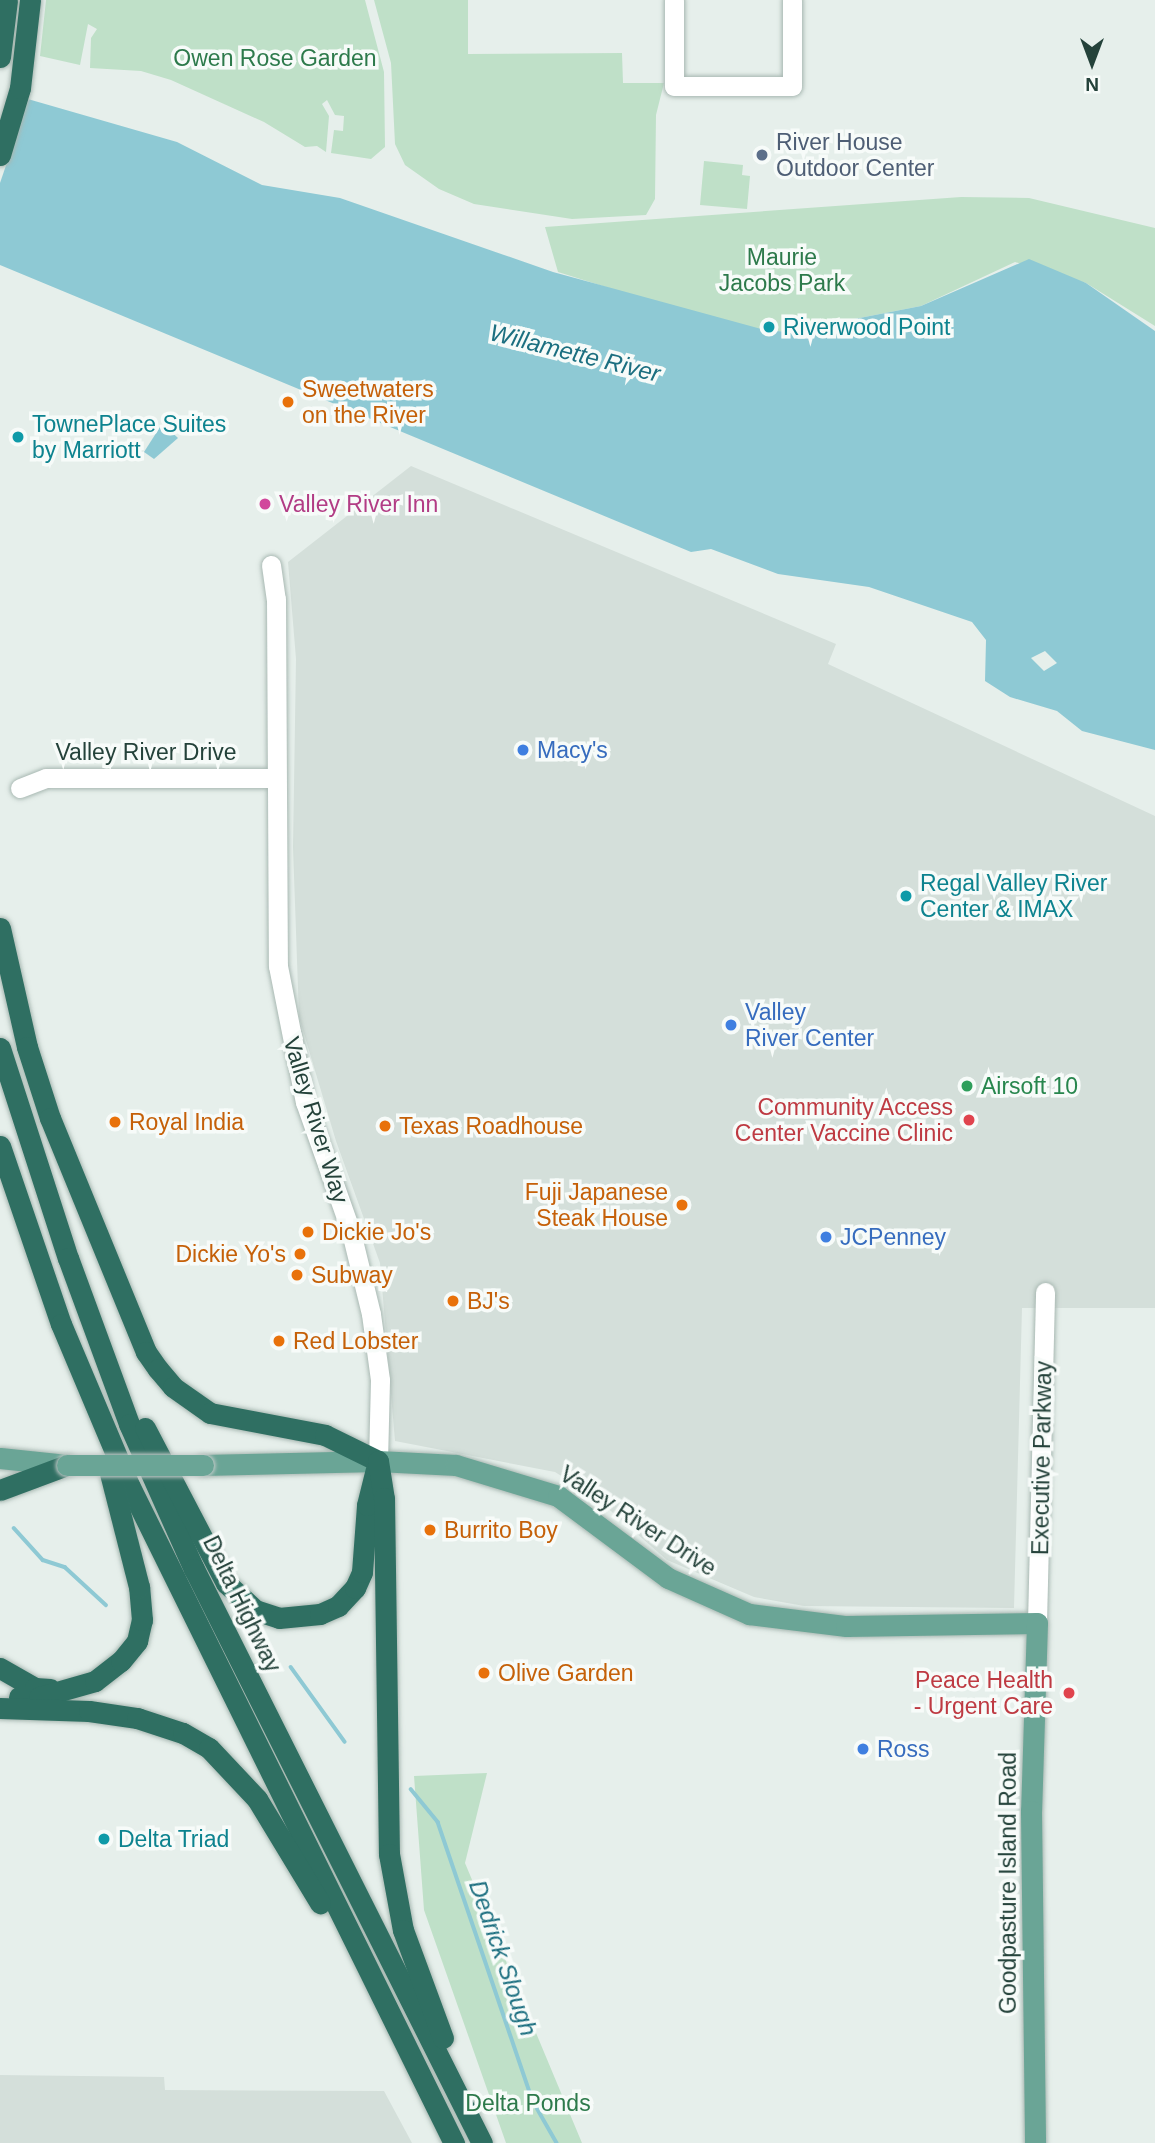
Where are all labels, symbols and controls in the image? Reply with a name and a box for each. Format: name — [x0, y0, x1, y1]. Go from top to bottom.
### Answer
north arrow — [1057, 28, 1127, 98]
park label: Owen Rose Garden — [173, 44, 377, 72]
text: N — [1085, 74, 1099, 95]
place label: River House Outdoor Center — [776, 128, 935, 182]
marker: River House Outdoor Center — [754, 147, 770, 163]
park label: Maurie Jacobs Park — [719, 243, 845, 297]
place label: Riverwood Point — [783, 313, 950, 341]
water label: Willamette River — [487, 318, 663, 388]
marker: Riverwood Point — [761, 319, 777, 335]
place label: Sweetwaters on the River — [302, 375, 434, 429]
marker: Sweetwaters on the River — [280, 394, 296, 410]
place label: TownePlace Suites by Marriott — [32, 410, 226, 464]
marker: TownePlace Suites by Marriott — [10, 429, 26, 445]
place label: Valley River Inn — [279, 490, 438, 518]
marker: Valley River Inn — [257, 496, 273, 512]
place label: Macy's — [537, 736, 608, 764]
street label: Valley River Drive — [55, 738, 237, 766]
marker: Macy's — [515, 742, 531, 758]
place label: Regal Valley River Center & IMAX — [920, 869, 1107, 923]
marker: Regal Valley River Center & IMAX — [898, 888, 914, 904]
place label: Valley River Center — [745, 998, 874, 1052]
marker: Valley River Center — [723, 1017, 739, 1033]
street label: Valley River Way — [278, 1033, 354, 1207]
place label: Airsoft 10 — [981, 1072, 1078, 1100]
marker: Airsoft 10 — [959, 1078, 975, 1094]
place label: Community Access Center Vaccine Clinic — [735, 1093, 953, 1147]
place label: Royal India — [129, 1108, 244, 1136]
marker: Community Access Center Vaccine Clinic — [959, 1110, 979, 1130]
place label: Texas Roadhouse — [399, 1112, 583, 1140]
marker: Royal India — [107, 1114, 123, 1130]
marker: Texas Roadhouse — [377, 1118, 393, 1134]
place label: Fuji Japanese Steak House — [525, 1178, 668, 1232]
marker: Fuji Japanese Steak House — [674, 1197, 690, 1213]
place label: Dickie Jo's — [322, 1218, 431, 1246]
place label: JCPenney — [840, 1223, 946, 1251]
marker: Dickie Jo's — [300, 1224, 316, 1240]
marker: JCPenney — [818, 1229, 834, 1245]
place label: Dickie Yo's — [175, 1240, 286, 1268]
marker: Dickie Yo's — [292, 1246, 308, 1262]
place label: Subway — [311, 1261, 393, 1289]
marker: Subway — [289, 1267, 305, 1283]
place label: BJ's — [467, 1287, 510, 1315]
marker: BJ's — [445, 1293, 461, 1309]
place label: Red Lobster — [293, 1327, 418, 1355]
marker: Red Lobster — [271, 1333, 287, 1349]
street label: Executive Parkway — [1027, 1361, 1057, 1555]
street label: Valley River Drive — [555, 1460, 721, 1582]
place label: Burrito Boy — [444, 1516, 558, 1544]
marker: Burrito Boy — [422, 1522, 438, 1538]
street label: Delta Highway — [197, 1531, 287, 1677]
place label: Olive Garden — [498, 1659, 634, 1687]
marker: Olive Garden — [476, 1665, 492, 1681]
place label: Peace Health - Urgent Care — [914, 1666, 1053, 1720]
marker: Peace Health - Urgent Care — [1059, 1683, 1079, 1703]
place label: Ross — [877, 1735, 929, 1763]
marker: Ross — [855, 1741, 871, 1757]
street label: Goodpasture Island Road — [994, 1752, 1022, 2014]
place label: Delta Triad — [118, 1825, 230, 1853]
marker: Delta Triad — [96, 1831, 112, 1847]
water label: Dedrick Slough — [463, 1876, 543, 2040]
park label: Delta Ponds — [465, 2089, 591, 2117]

